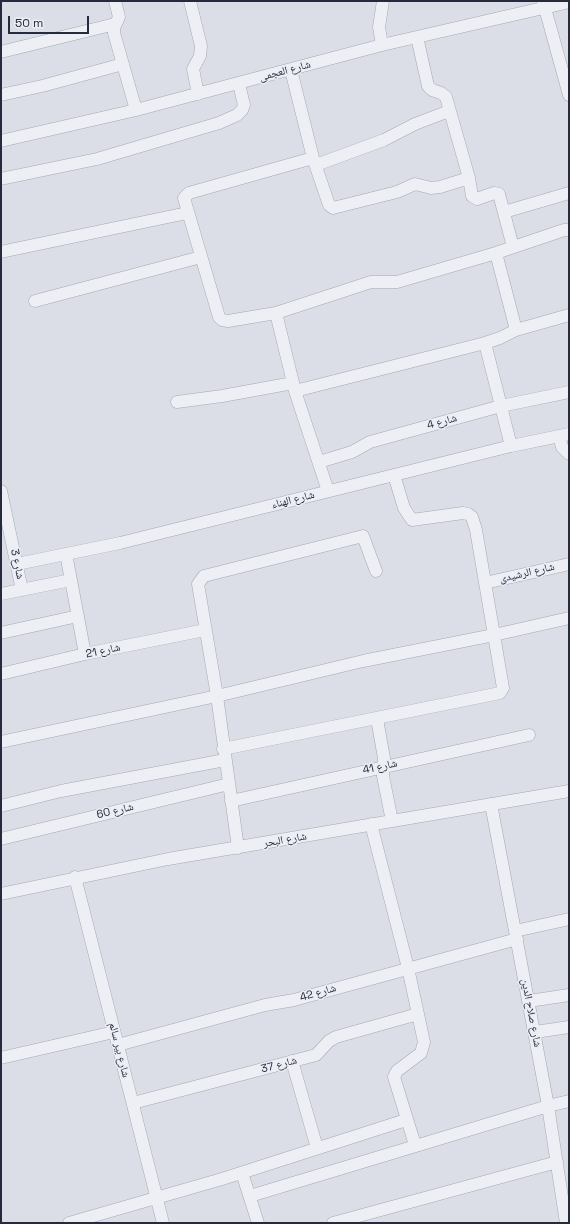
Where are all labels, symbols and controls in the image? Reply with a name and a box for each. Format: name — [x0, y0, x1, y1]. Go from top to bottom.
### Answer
scale bar — [10, 8, 91, 34]
text: 50 m — [15, 15, 43, 31]
street label: شارع العجمى — [258, 58, 312, 84]
street label: شارع 4 — [426, 412, 458, 432]
street label: شارع الهناء — [270, 488, 316, 512]
street label: شارع 3 — [7, 548, 27, 580]
street label: شارع الرشيدى — [498, 560, 556, 586]
street label: شارع 21 — [85, 641, 121, 661]
street label: شارع 41 — [362, 757, 398, 777]
street label: شارع 60 — [95, 800, 135, 822]
street label: شارع البحر — [262, 830, 308, 850]
street label: شارع صلاح الدين — [518, 978, 544, 1048]
street label: شارع 42 — [298, 982, 338, 1004]
street label: شارع بير سالم — [106, 1021, 132, 1079]
street label: شارع 37 — [260, 1054, 298, 1076]

